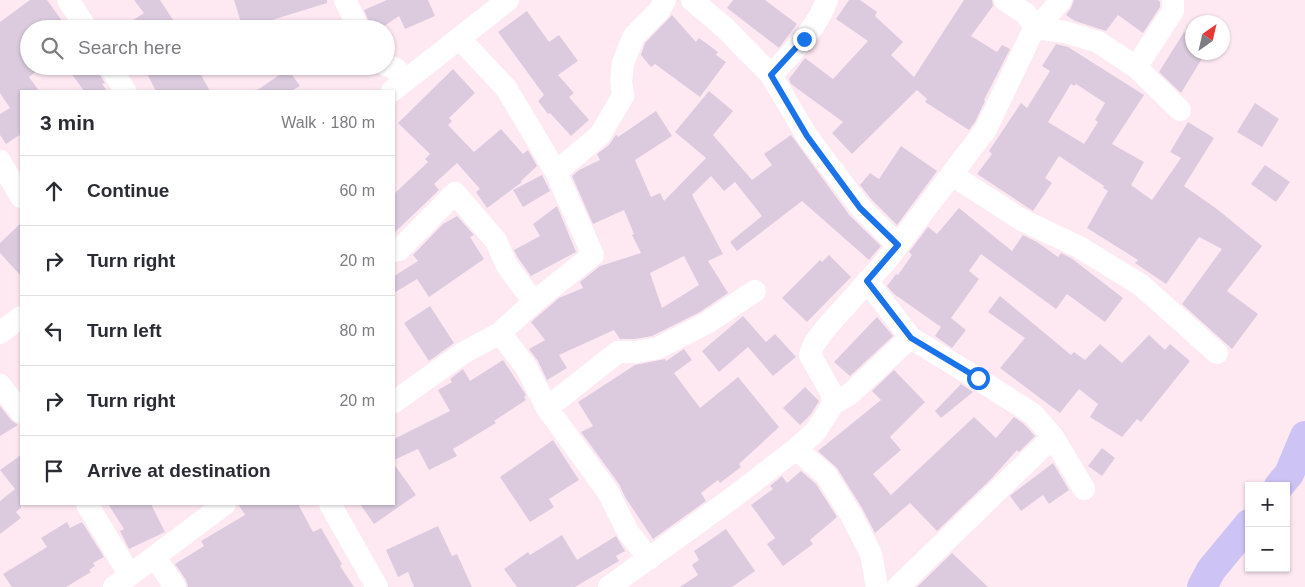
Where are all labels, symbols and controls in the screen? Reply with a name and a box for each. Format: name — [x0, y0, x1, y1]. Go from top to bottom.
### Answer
north arrow — [1185, 15, 1230, 60]
search box — [20, 20, 395, 75]
route end — [793, 28, 816, 51]
icon: search — [38, 34, 66, 62]
text: Search here — [78, 37, 182, 58]
text: 3 min — [40, 111, 95, 134]
text: Walk · 180 m — [281, 114, 375, 131]
icon: ahead — [40, 177, 68, 205]
text: Continue — [87, 180, 169, 201]
text: 60 m — [339, 182, 375, 199]
icon: right — [40, 247, 68, 275]
text: Turn right — [87, 250, 175, 271]
text: 20 m — [339, 252, 375, 269]
icon: left — [40, 317, 68, 345]
text: Turn left — [87, 320, 162, 341]
text: 80 m — [339, 322, 375, 339]
route start — [967, 367, 990, 390]
icon: right — [40, 387, 68, 415]
text: Turn right — [87, 390, 175, 411]
text: 20 m — [339, 392, 375, 409]
icon: arrive — [40, 457, 68, 485]
text: Arrive at destination — [87, 460, 271, 481]
map controls — [1245, 482, 1290, 572]
button: + — [1245, 482, 1290, 527]
button: − — [1245, 527, 1290, 572]

